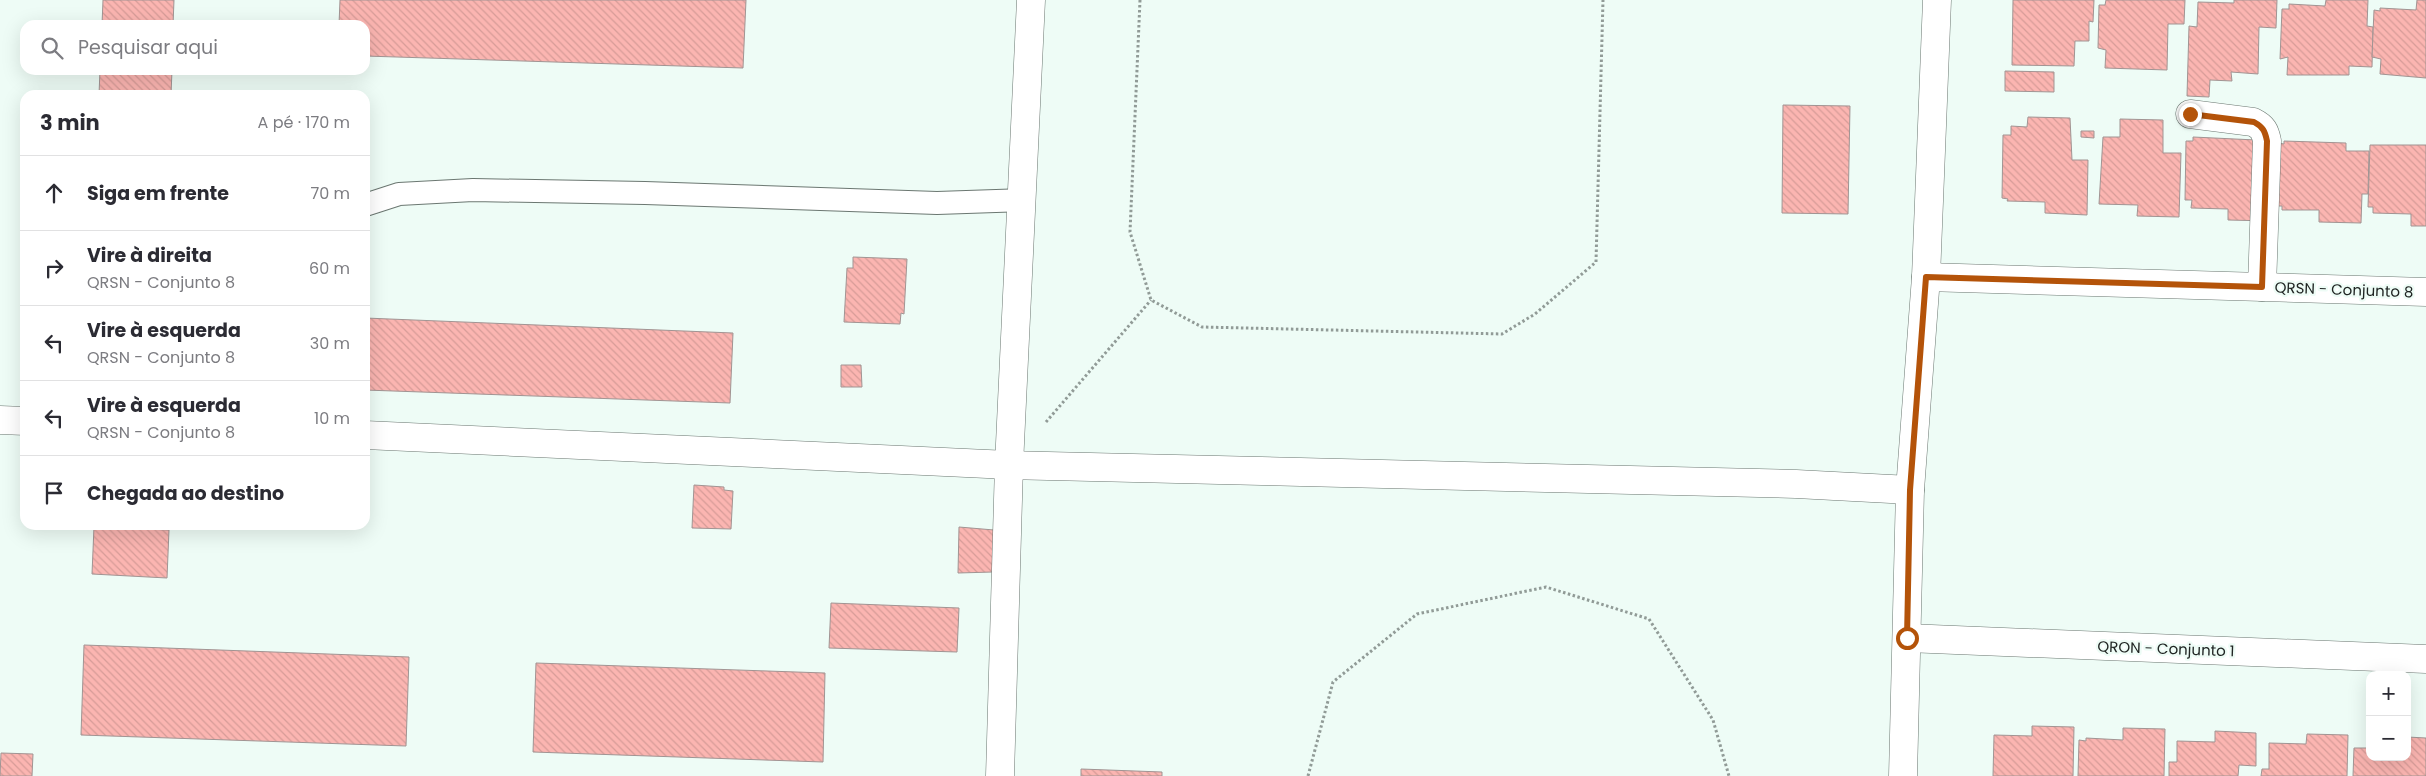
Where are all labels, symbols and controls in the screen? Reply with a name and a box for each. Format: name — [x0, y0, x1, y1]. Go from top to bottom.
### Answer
search box — [20, 20, 370, 75]
icon: search — [38, 34, 66, 62]
text: Pesquisar aqui — [78, 34, 218, 61]
route end — [2179, 103, 2202, 126]
text: 3 min — [40, 108, 100, 137]
text: A pé · 170 m — [258, 111, 350, 134]
icon: ahead — [40, 179, 68, 207]
text: Siga em frente — [87, 180, 229, 207]
text: 70 m — [310, 182, 350, 205]
text: Vire à direita — [87, 242, 212, 269]
icon: right — [40, 254, 68, 282]
text: 60 m — [309, 257, 350, 280]
text: QRSN - Conjunto 8 — [87, 271, 235, 294]
street label: QRSN - Conjunto 8 — [2274, 277, 2414, 302]
text: Vire à esquerda — [87, 317, 241, 344]
icon: left — [40, 329, 68, 357]
text: 30 m — [310, 332, 350, 355]
text: QRSN - Conjunto 8 — [87, 346, 235, 369]
text: Vire à esquerda — [87, 392, 241, 419]
icon: left — [40, 404, 68, 432]
text: 10 m — [314, 407, 350, 430]
text: QRSN - Conjunto 8 — [87, 421, 235, 444]
icon: arrive — [40, 479, 68, 507]
text: Chegada ao destino — [87, 480, 284, 507]
route start — [1896, 627, 1919, 650]
street label: QRON - Conjunto 1 — [2097, 636, 2235, 661]
map controls — [2366, 671, 2411, 761]
button: + — [2366, 671, 2411, 716]
button: − — [2366, 716, 2411, 761]

